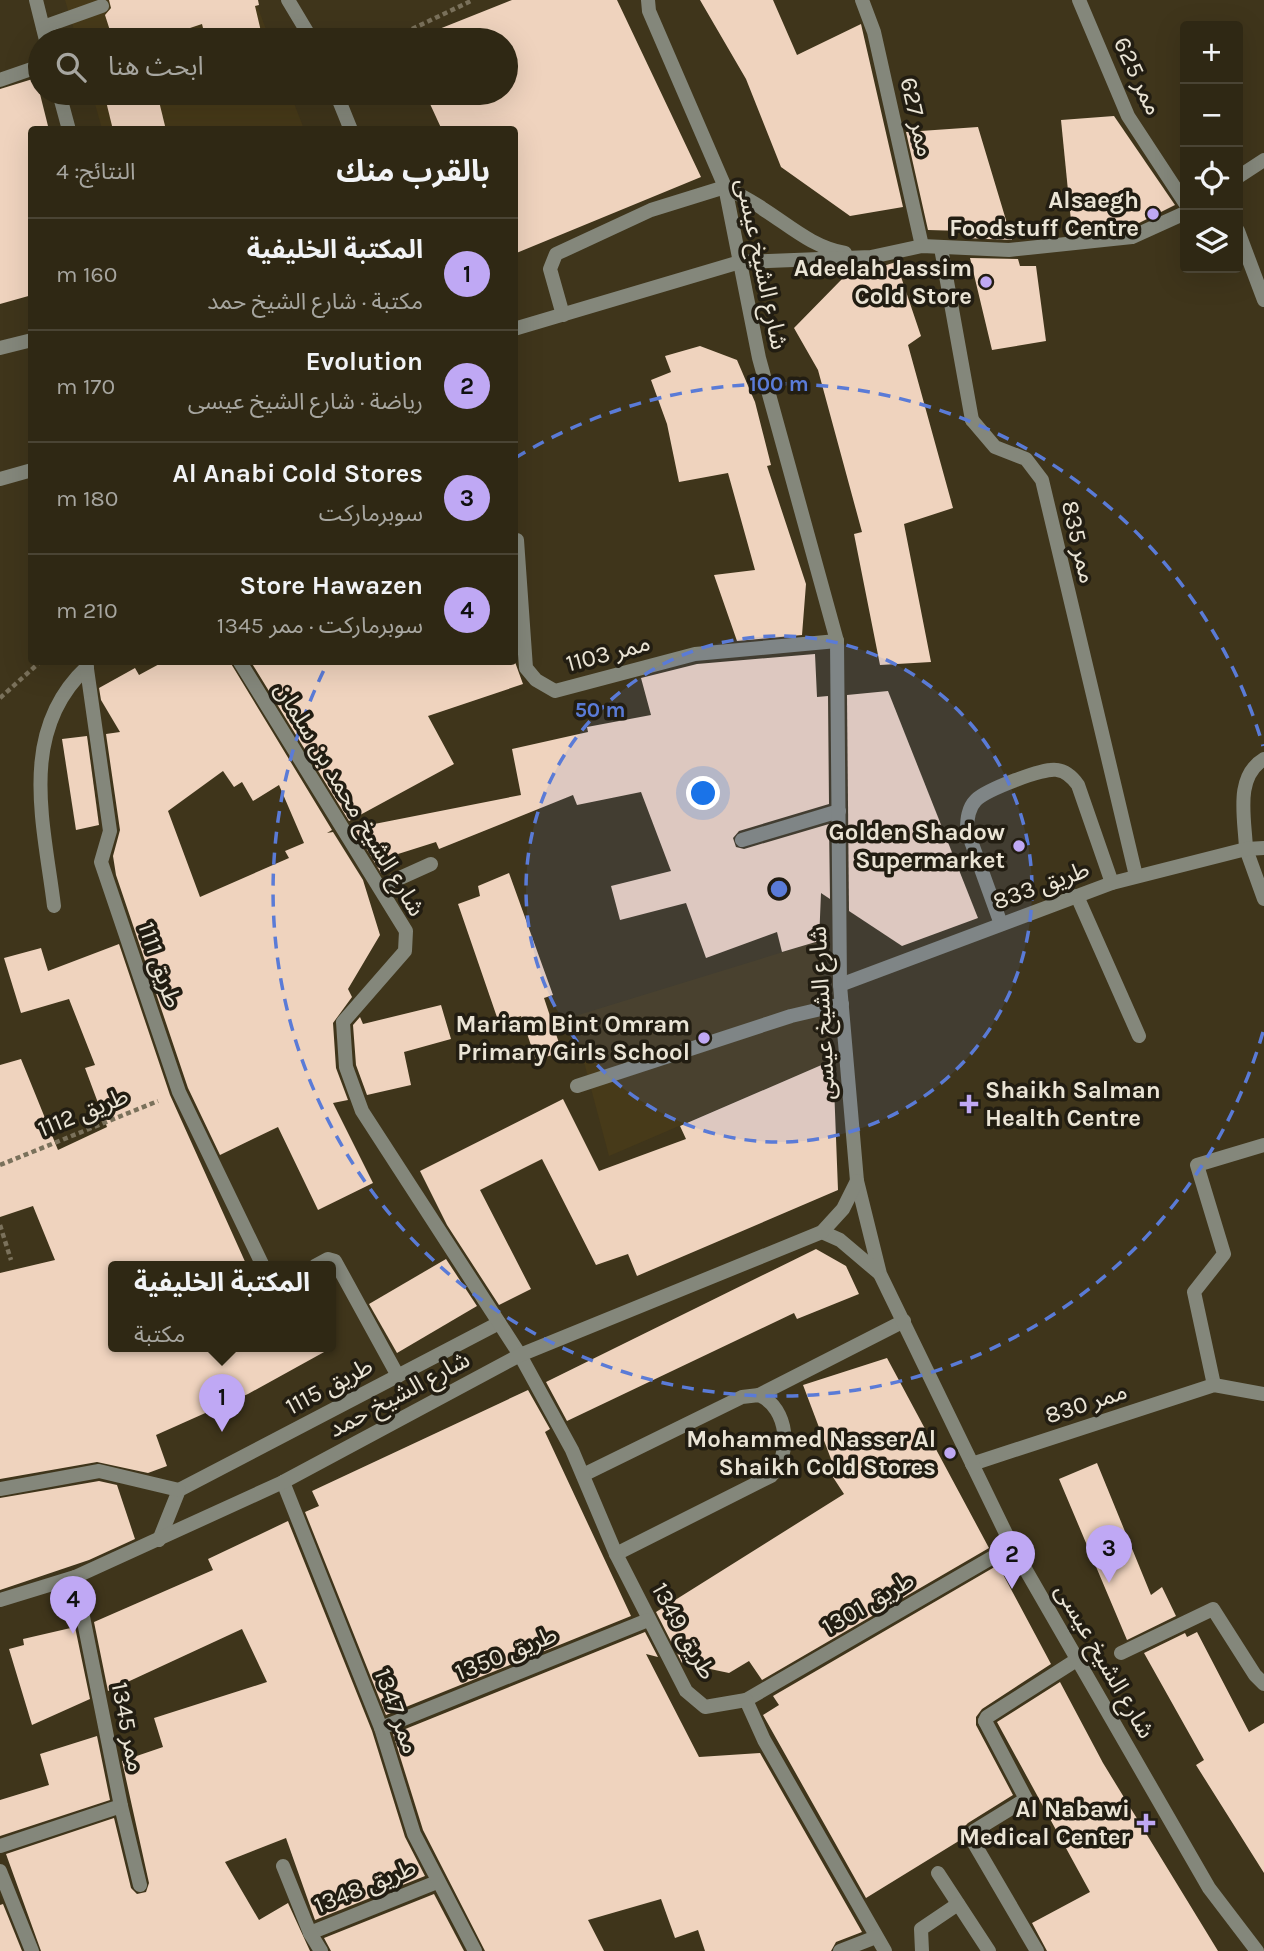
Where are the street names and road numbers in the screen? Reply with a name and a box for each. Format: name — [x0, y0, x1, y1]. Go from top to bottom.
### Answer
street label: ممر 625 — [1108, 33, 1168, 119]
street label: ممر 627 — [894, 75, 940, 159]
street label: شارع الشيخ عيسى — [727, 176, 794, 353]
street label: ممر 835 — [1056, 498, 1102, 586]
street label: ممر 1103 — [563, 628, 653, 678]
street label: شارع الشيخ محمد بن سلمان — [266, 677, 431, 923]
street label: طريق 833 — [989, 855, 1093, 916]
street label: طريق 1111 — [131, 918, 188, 1012]
street label: شارع الشيخ عيسى — [803, 925, 844, 1101]
street label: طريق 1112 — [34, 1081, 133, 1144]
street label: شارع الشيخ حمد — [324, 1345, 476, 1446]
street label: طريق 1115 — [281, 1351, 378, 1421]
street label: ممر 830 — [1041, 1377, 1131, 1429]
street label: طريق 1301 — [817, 1565, 919, 1641]
street label: طريق 1349 — [645, 1578, 722, 1685]
street label: شارع الشيخ عيسى — [1047, 1579, 1161, 1745]
street label: طريق 1350 — [451, 1620, 561, 1687]
street label: ممر 1347 — [369, 1665, 425, 1757]
street label: ممر 1345 — [106, 1680, 150, 1774]
street label: طريق 1348 — [310, 1853, 420, 1920]

